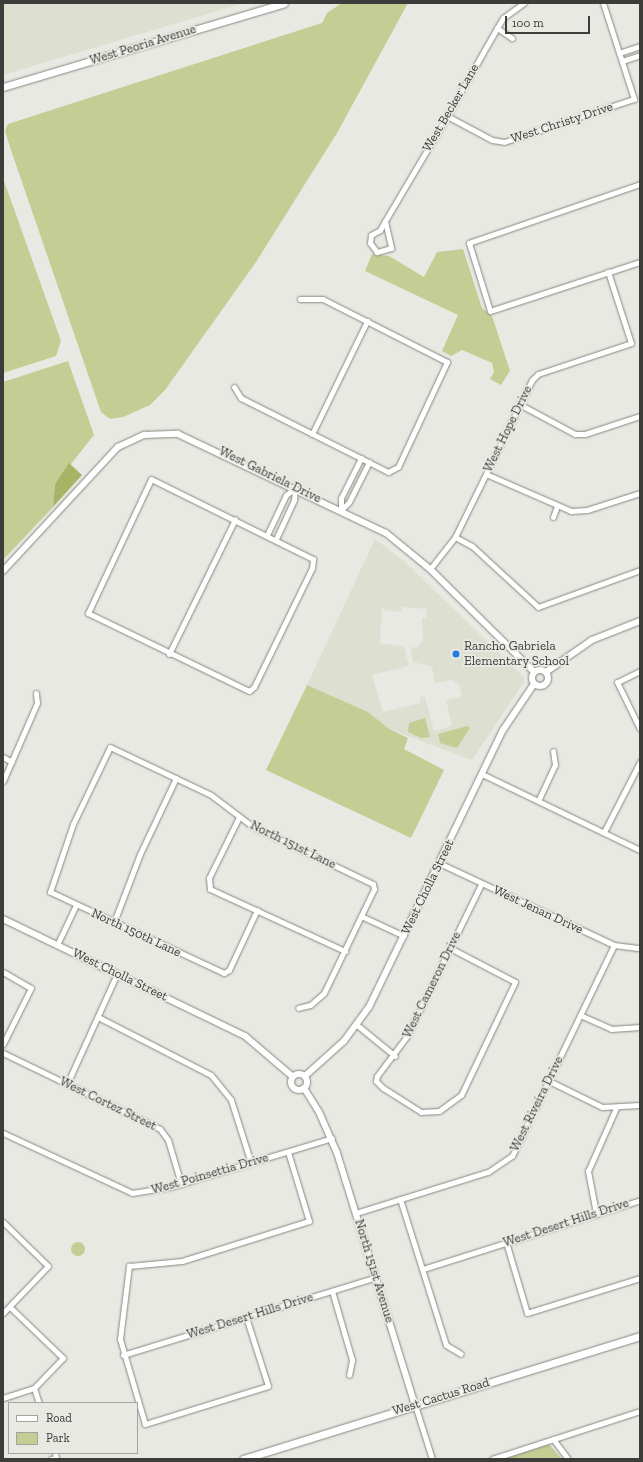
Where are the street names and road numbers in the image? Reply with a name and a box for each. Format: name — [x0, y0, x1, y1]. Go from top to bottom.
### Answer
street label: West Peoria Avenue — [88, 21, 198, 69]
street label: West Becker Lane — [419, 61, 483, 155]
street label: West Christy Drive — [509, 99, 615, 147]
street label: West Hope Drive — [480, 383, 536, 475]
street label: West Gabriela Drive — [216, 443, 324, 507]
street label: North 151st Lane — [248, 817, 338, 873]
street label: West Cholla Street — [398, 837, 458, 937]
street label: West Jenan Drive — [490, 882, 586, 938]
street label: North 150th Lane — [88, 905, 184, 961]
street label: West Cameron Drive — [400, 929, 464, 1041]
street label: West Cholla Street — [70, 945, 170, 1005]
street label: West Riveira Drive — [507, 1054, 567, 1154]
street label: West Cortez Street — [57, 1074, 159, 1134]
street label: West Poinsettia Drive — [150, 1150, 270, 1198]
street label: West Desert Hills Drive — [501, 1195, 631, 1251]
street label: North 151st Avenue — [351, 1217, 397, 1325]
street label: West Desert Hills Drive — [185, 1289, 315, 1343]
street label: West Cactus Road — [391, 1375, 491, 1419]

